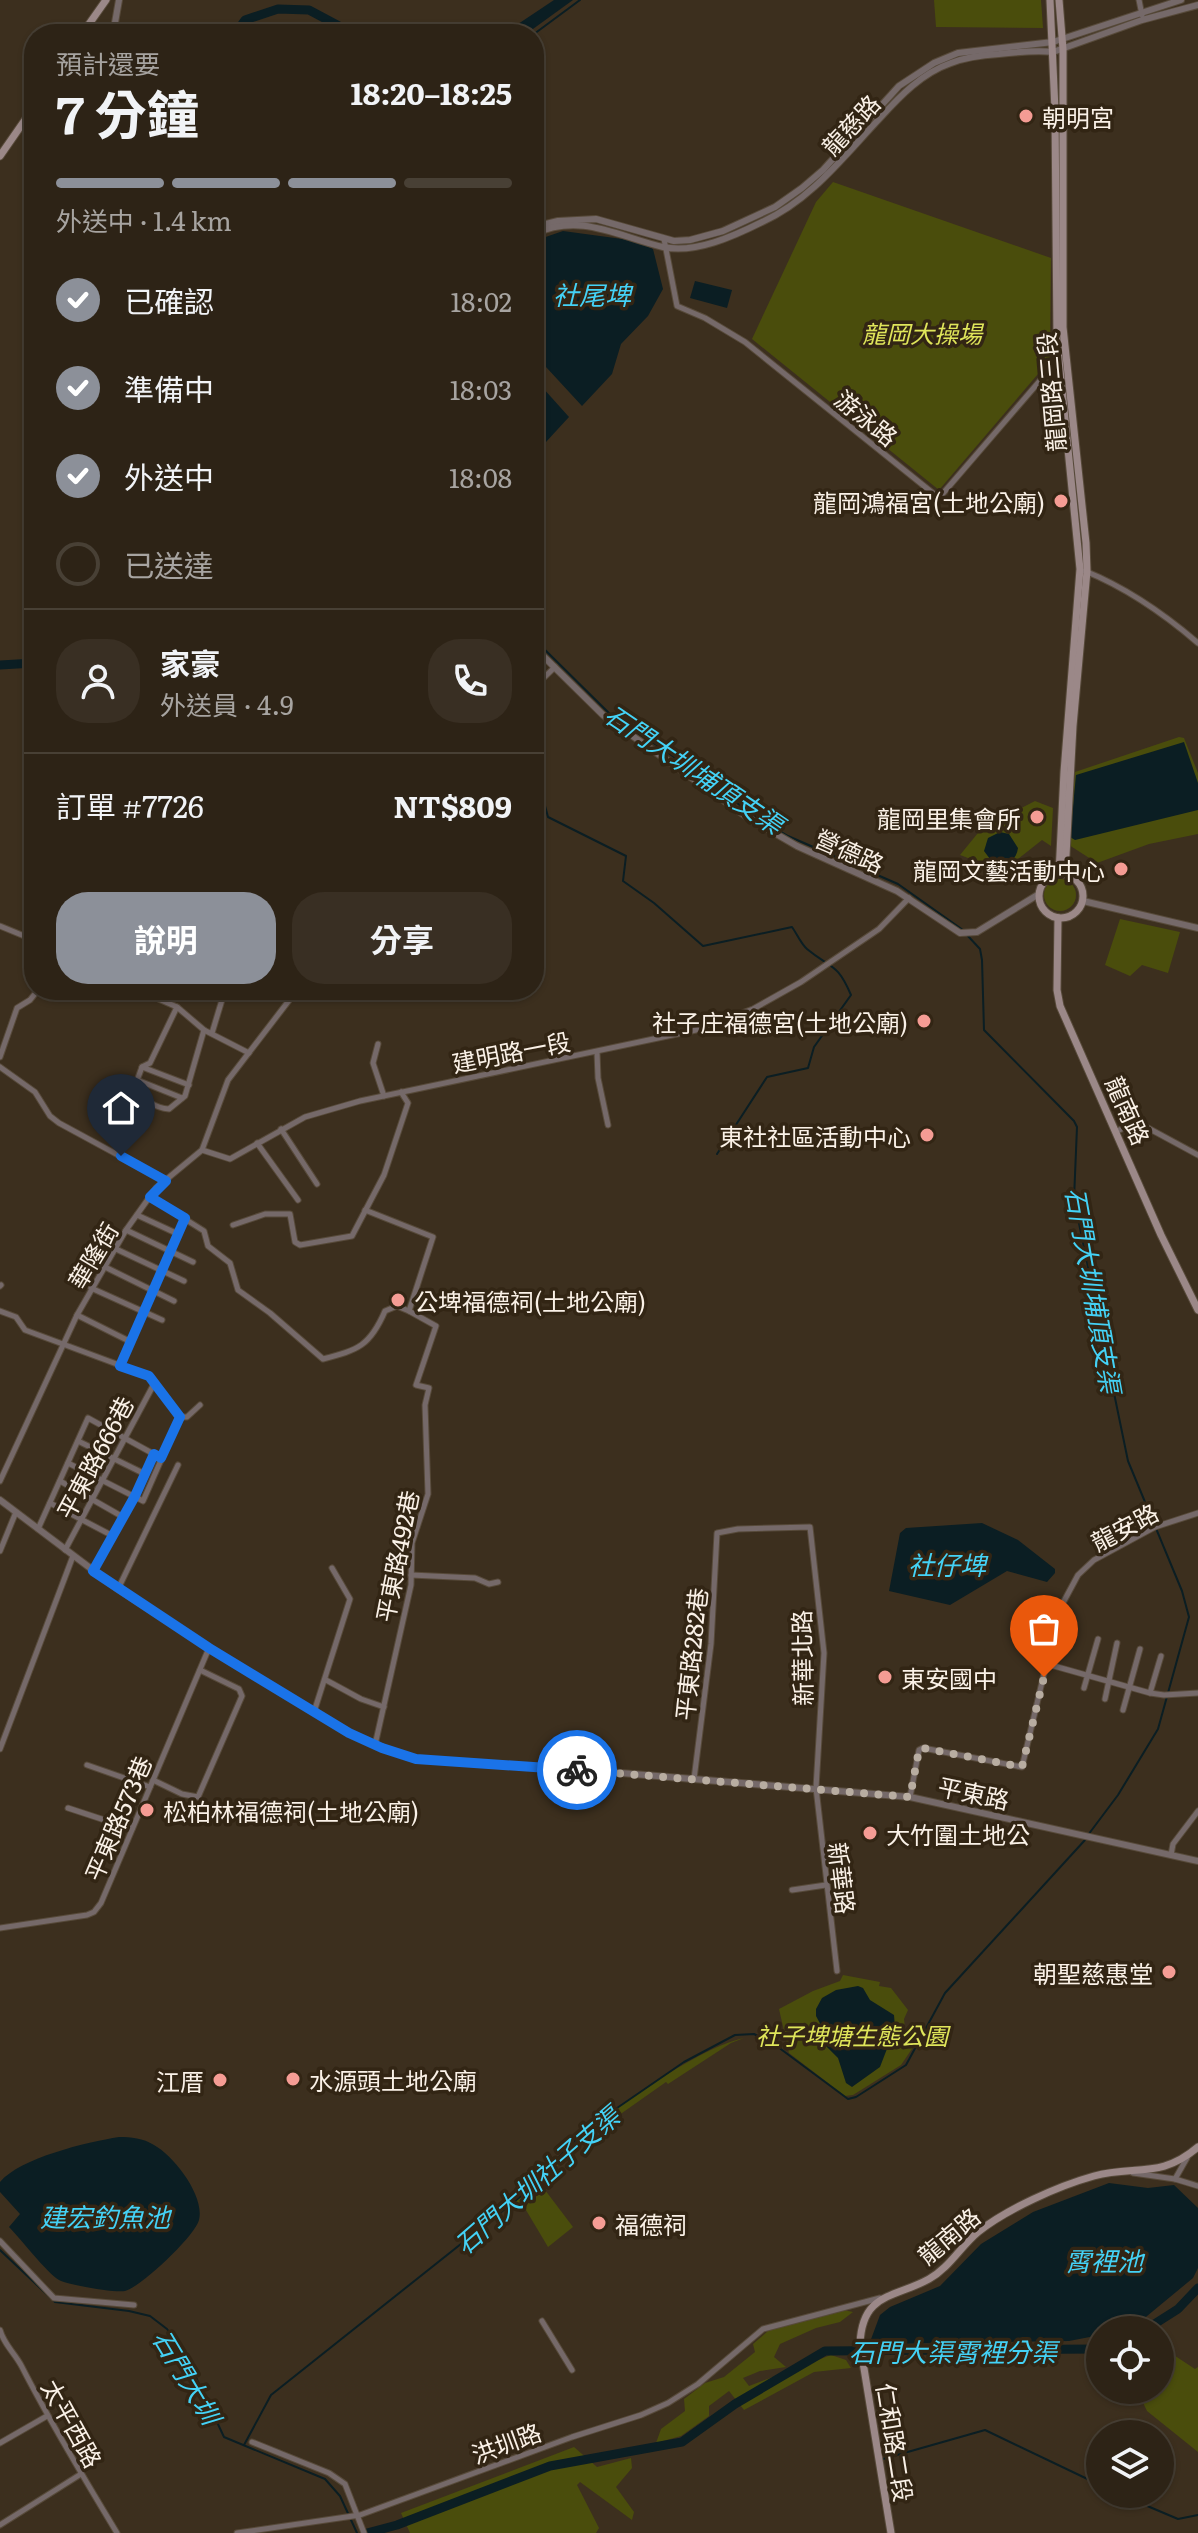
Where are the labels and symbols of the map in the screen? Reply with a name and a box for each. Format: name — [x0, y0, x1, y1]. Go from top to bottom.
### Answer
street label: 龍慈路 — [813, 86, 887, 162]
place label: 朝明宮 — [1042, 99, 1114, 134]
marker: 朝明宮 — [1017, 107, 1035, 125]
water label: 社尾埤 — [553, 274, 634, 313]
park label: 龍岡大操場 — [862, 315, 985, 350]
street label: 龍岡路三段 — [1027, 331, 1073, 453]
street label: 游泳路 — [828, 381, 906, 453]
place label: 龍岡鴻福宮(土地公廟) — [813, 484, 1045, 519]
marker: 龍岡鴻福宮(土地公廟) — [1052, 492, 1070, 510]
water label: 石門大圳埔頂支渠 — [598, 694, 795, 845]
place label: 龍岡里集會所 — [877, 800, 1021, 835]
marker: 龍岡里集會所 — [1028, 808, 1046, 826]
street label: 營德路 — [810, 819, 890, 881]
place label: 龍岡文藝活動中心 — [913, 852, 1105, 887]
marker: 龍岡文藝活動中心 — [1112, 860, 1130, 878]
place label: 社子庄福德宮(土地公廟) — [652, 1004, 908, 1039]
marker: 社子庄福德宮(土地公廟) — [915, 1012, 933, 1030]
street label: 建明路一段 — [449, 1022, 573, 1080]
street label: 龍南路 — [1098, 1070, 1160, 1150]
pin — [87, 1074, 155, 1156]
place label: 東社社區活動中心 — [719, 1118, 911, 1153]
marker: 東社社區活動中心 — [918, 1126, 936, 1144]
water label: 石門大圳埔頂支渠 — [1058, 1184, 1133, 1400]
street label: 華隆街 — [58, 1215, 126, 1295]
place label: 公埤福德祠(土地公廟) — [414, 1283, 646, 1318]
marker: 公埤福德祠(土地公廟) — [389, 1291, 407, 1309]
street label: 平東路666巷 — [47, 1389, 141, 1525]
street label: 平東路492巷 — [366, 1487, 426, 1625]
street label: 龍安路 — [1084, 1494, 1164, 1558]
water label: 社仔埤 — [908, 1544, 989, 1583]
street label: 平東路282巷 — [666, 1586, 714, 1722]
pin — [1010, 1595, 1078, 1677]
street label: 新華北路 — [783, 1610, 819, 1706]
place label: 東安國中 — [901, 1660, 997, 1695]
marker: 東安國中 — [876, 1668, 894, 1686]
courier — [537, 1730, 617, 1810]
street label: 平東路573巷 — [75, 1750, 159, 1886]
street label: 平東路 — [935, 1767, 1013, 1817]
place label: 松柏林福德祠(土地公廟) — [163, 1793, 419, 1828]
marker: 松柏林福德祠(土地公廟) — [138, 1801, 156, 1819]
place label: 大竹圍土地公 — [886, 1816, 1030, 1851]
marker: 大竹圍土地公 — [861, 1824, 879, 1842]
street label: 新華路 — [821, 1840, 865, 1916]
place label: 朝聖慈惠堂 — [1033, 1955, 1153, 1990]
marker: 朝聖慈惠堂 — [1160, 1963, 1178, 1981]
park label: 社子埤塘生態公園 — [756, 2017, 951, 2052]
place label: 水源頭土地公廟 — [309, 2062, 477, 2097]
place label: 江厝 — [156, 2063, 204, 2098]
marker: 水源頭土地公廟 — [284, 2070, 302, 2088]
marker: 江厝 — [211, 2071, 229, 2089]
water label: 石門大圳社子支渠 — [445, 2093, 630, 2262]
water label: 建宏釣魚池 — [40, 2196, 173, 2235]
street label: 龍南路 — [909, 2198, 987, 2272]
place label: 福德祠 — [615, 2206, 687, 2241]
marker: 福德祠 — [590, 2214, 608, 2232]
water label: 霄裡池 — [1065, 2240, 1146, 2279]
water label: 石門大圳 — [144, 2321, 234, 2434]
water label: 石門大渠霄裡分渠 — [849, 2331, 1061, 2370]
street label: 太平西路 — [34, 2373, 112, 2473]
street label: 仁和路二段 — [869, 2380, 923, 2504]
street label: 洪圳路 — [466, 2413, 546, 2471]

